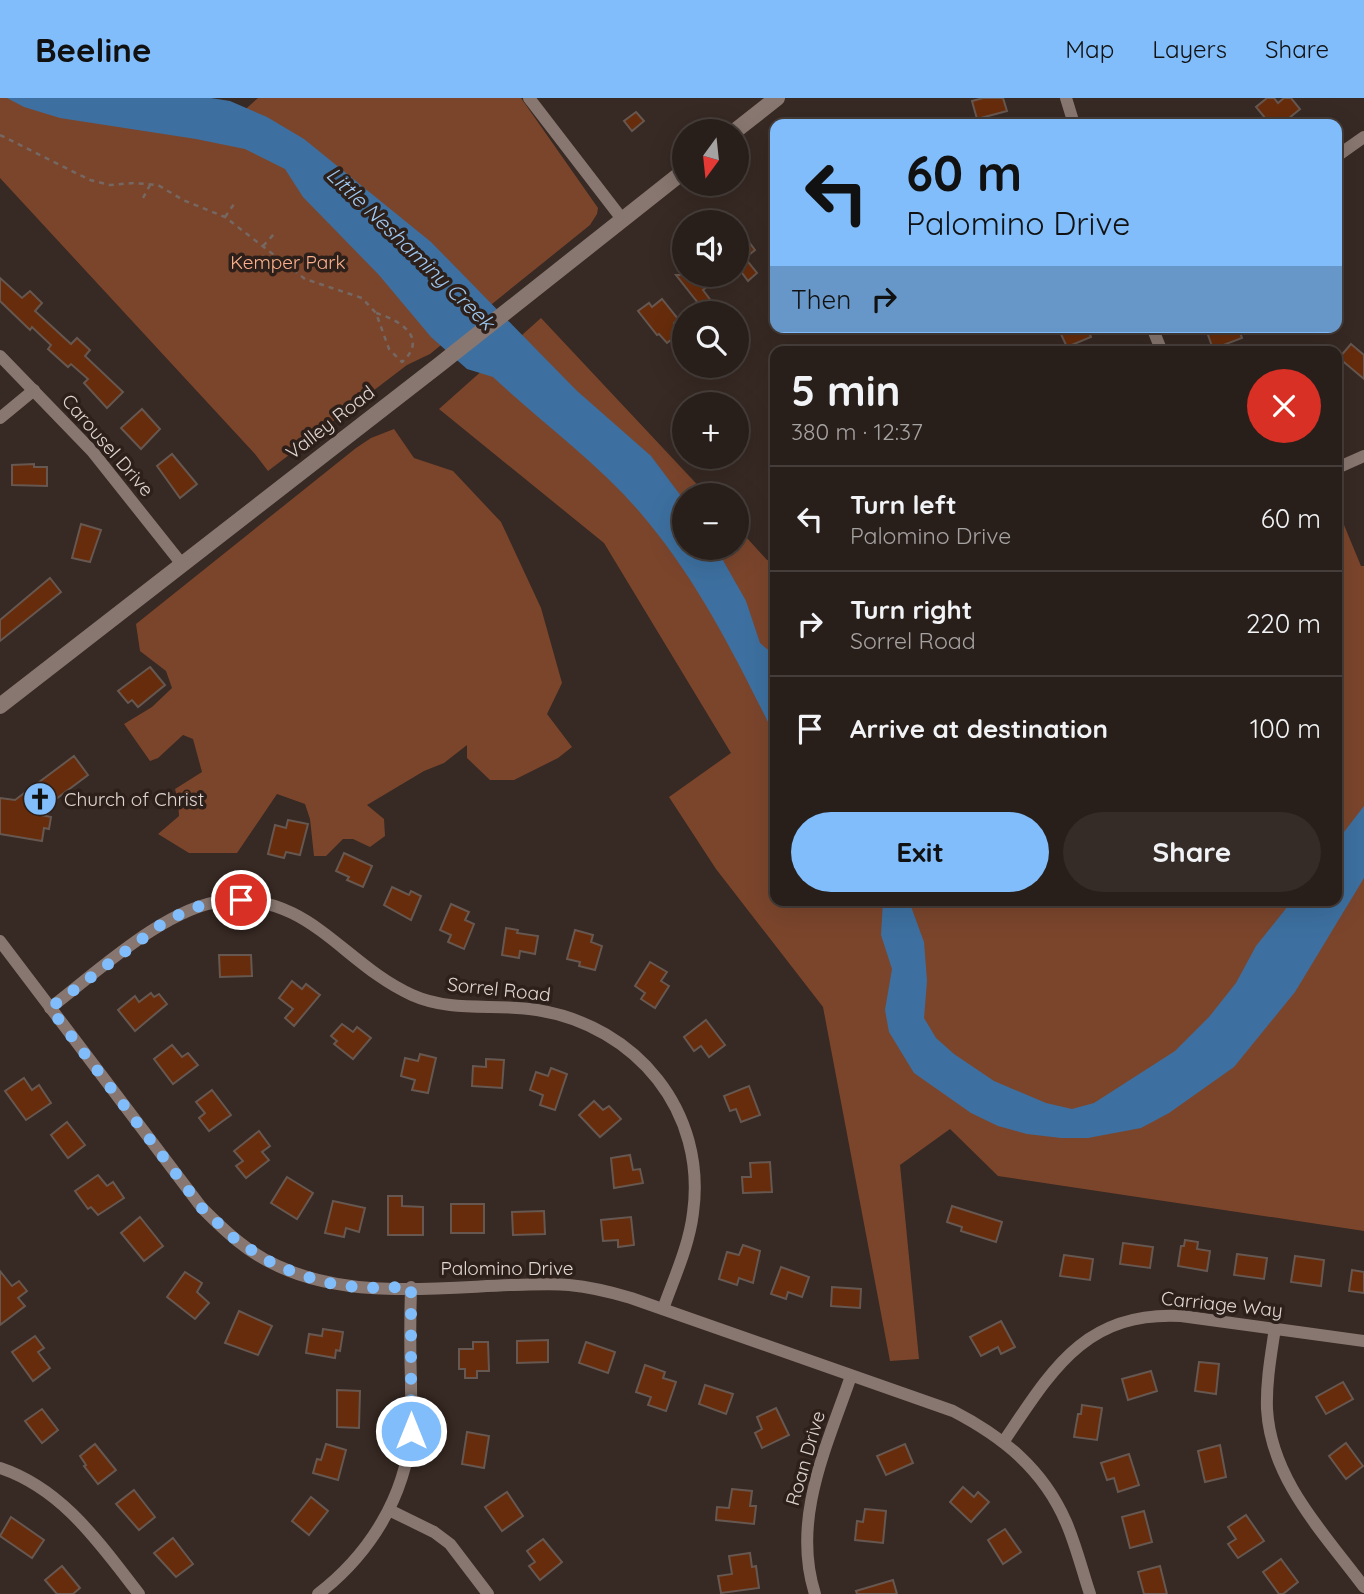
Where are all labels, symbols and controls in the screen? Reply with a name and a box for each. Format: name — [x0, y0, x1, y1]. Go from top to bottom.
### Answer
text: Beeline — [35, 29, 151, 70]
text: Map — [1065, 34, 1114, 64]
text: Layers — [1152, 34, 1227, 64]
text: Share — [1265, 34, 1329, 64]
north arrow — [672, 119, 749, 196]
map controls — [672, 119, 749, 560]
text: 60 m — [906, 142, 1022, 203]
icon: left — [791, 147, 882, 238]
water label: Little Neshaminy Creek — [322, 161, 502, 336]
text: Palomino Drive — [906, 203, 1130, 243]
button: sound — [672, 210, 749, 287]
park label: Kemper Park — [230, 250, 346, 274]
icon: right — [865, 280, 903, 318]
text: Then — [791, 283, 851, 316]
button: search — [672, 301, 749, 378]
text: 5 min — [791, 364, 901, 417]
button: close — [1247, 369, 1321, 443]
street label: Valley Road — [281, 380, 379, 464]
street label: Carousel Drive — [57, 389, 159, 501]
button: + — [672, 392, 749, 469]
text: 380 m · 12:37 — [791, 417, 923, 446]
button: − — [672, 483, 749, 560]
text: Turn left — [850, 488, 957, 521]
icon: left — [791, 500, 829, 538]
text: 60 m — [1261, 502, 1321, 535]
text: Palomino Drive — [850, 521, 1011, 550]
text: Turn right — [850, 593, 972, 626]
icon: right — [791, 605, 829, 643]
text: 220 m — [1246, 607, 1321, 640]
text: Sorrel Road — [850, 626, 976, 655]
icon: arrive — [791, 710, 829, 748]
text: Arrive at destination — [850, 712, 1108, 745]
text: 100 m — [1250, 712, 1321, 745]
church icon: Church of Christ — [21, 780, 59, 818]
place label: Church of Christ — [64, 787, 204, 811]
button: Exit — [791, 812, 1049, 892]
button: Share — [1063, 812, 1321, 892]
pin — [211, 870, 271, 930]
icon: arrive — [222, 881, 260, 919]
street label: Sorrel Road — [446, 972, 552, 1006]
street label: Palomino Drive — [440, 1256, 574, 1280]
street label: Carriage Way — [1160, 1286, 1284, 1322]
position arrow — [374, 1394, 448, 1468]
street label: Roan Drive — [780, 1408, 830, 1508]

